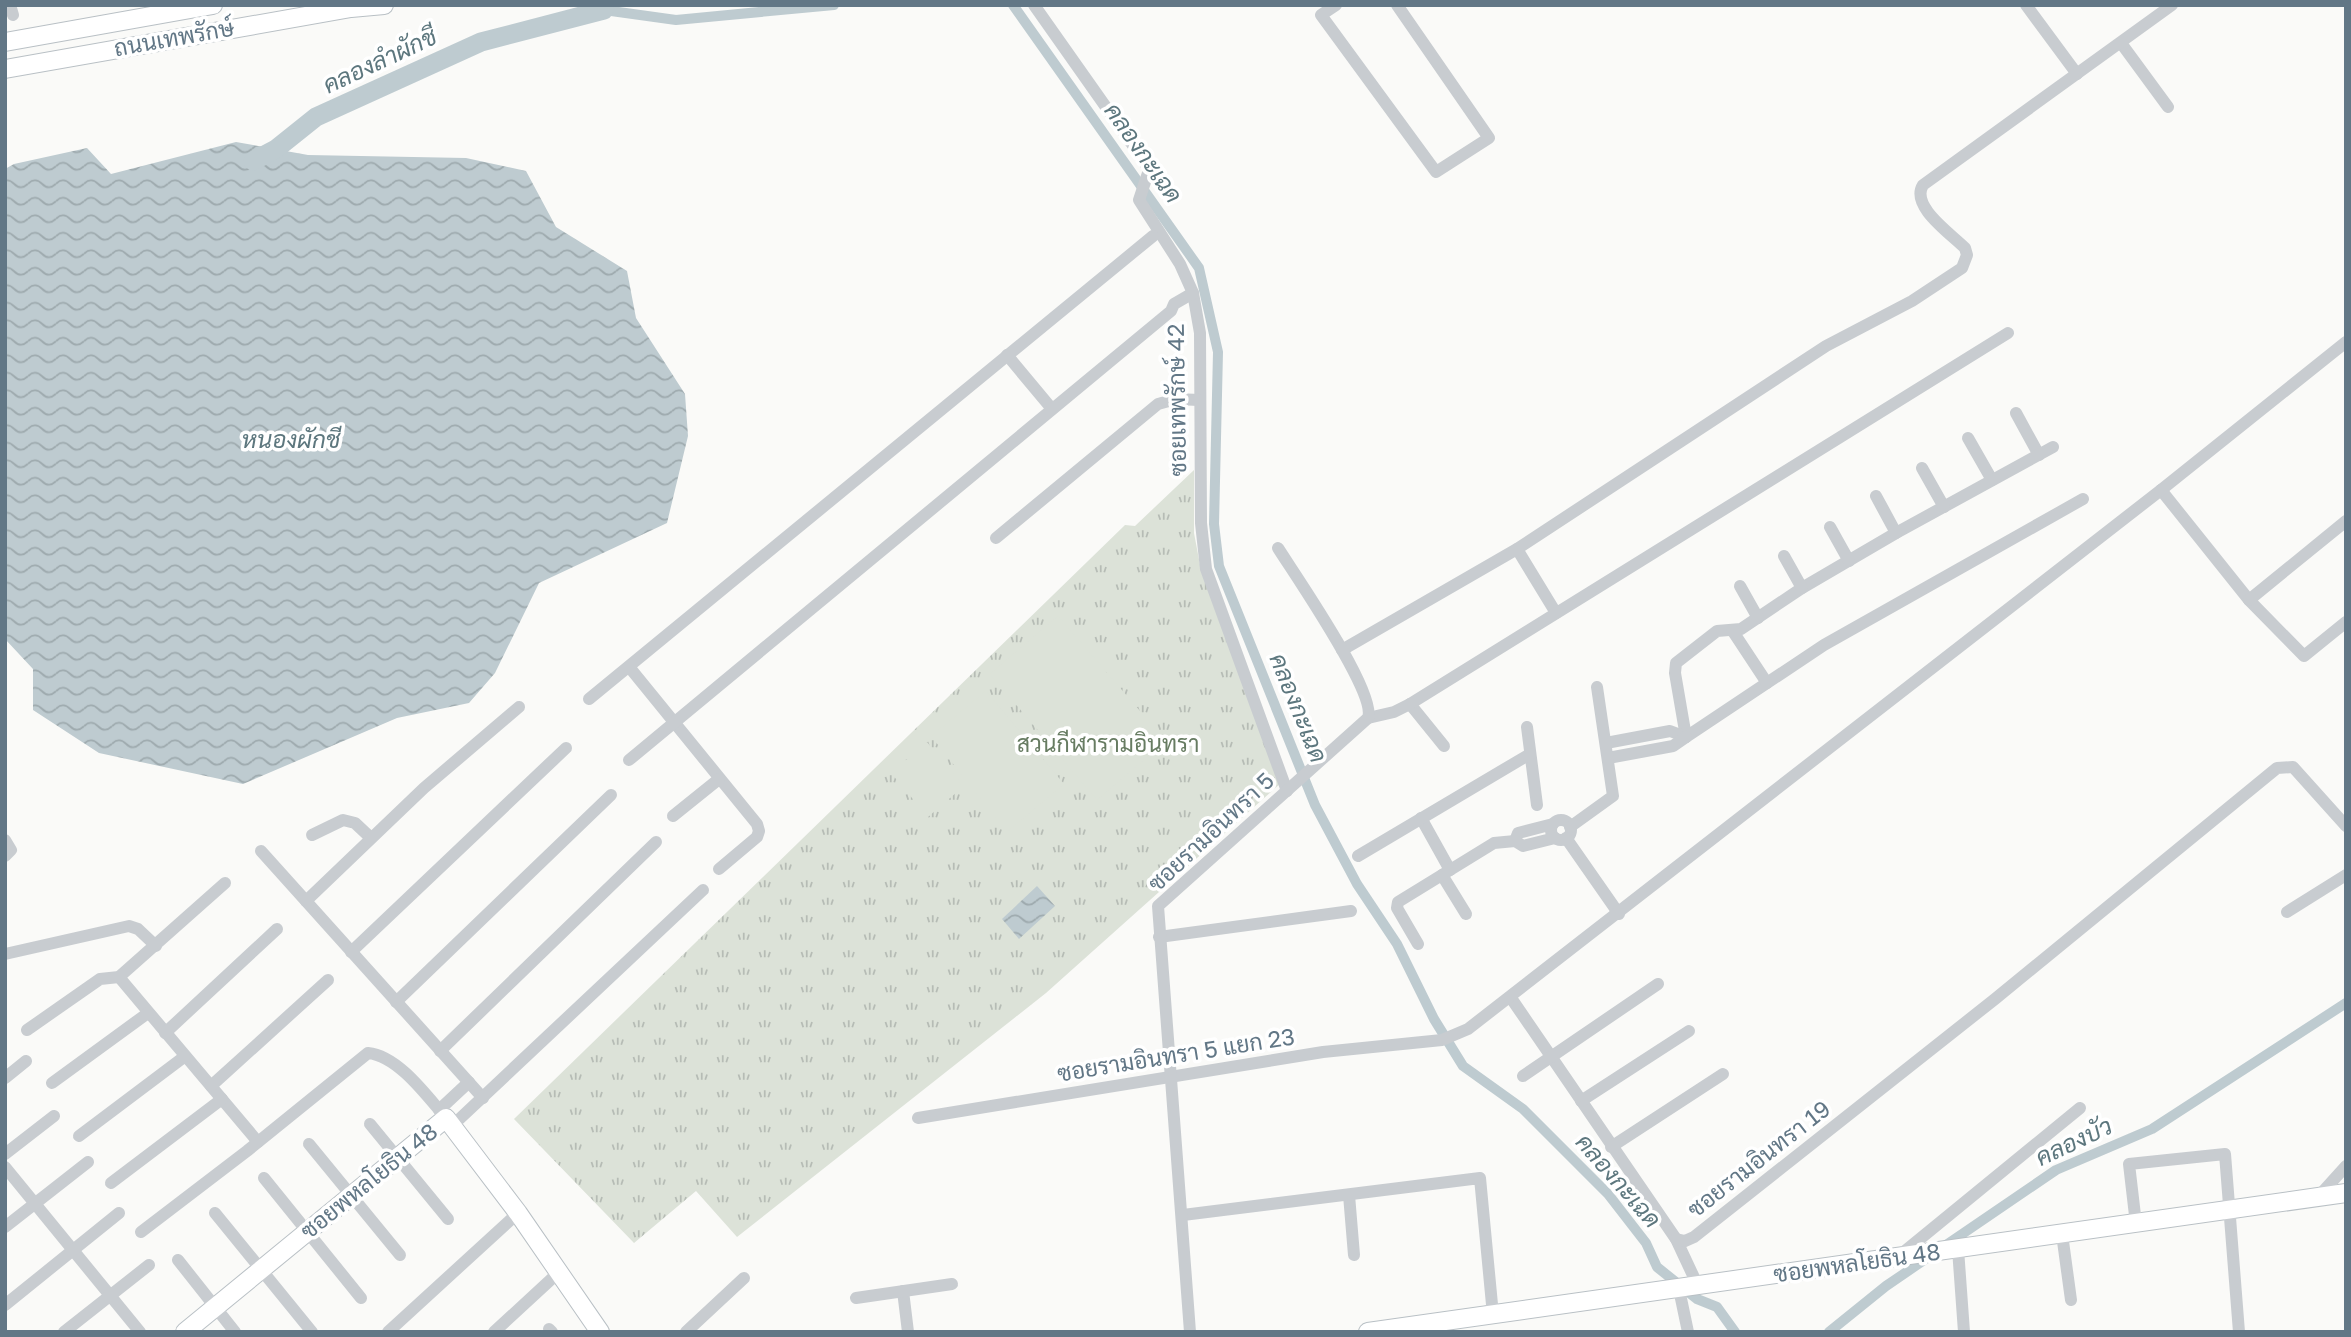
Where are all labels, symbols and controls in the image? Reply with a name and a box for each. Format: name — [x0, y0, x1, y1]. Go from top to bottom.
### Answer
street label: ถนนเทพรักษ์ — [111, 12, 236, 61]
water label: คลองลำผักชี — [318, 20, 443, 99]
water label: คลองกะเฉด — [1099, 97, 1189, 208]
street label: ซอยเทพรักษ์ 42 — [1160, 323, 1191, 477]
water label: หนองผักชี — [242, 424, 342, 453]
water label: คลองกะเฉด — [1264, 649, 1334, 766]
park label: สวนกีฬารามอินทรา — [1017, 729, 1199, 757]
street label: ซอยรามอินทรา 5 — [1142, 766, 1279, 897]
street label: ซอยรามอินทรา 5 แยก 23 — [1055, 1021, 1297, 1087]
street label: ซอยรามอินทรา 19 — [1681, 1094, 1835, 1223]
water label: คลองบัว — [2030, 1110, 2116, 1171]
street label: ซอยพหลโยธิน 48 — [294, 1116, 443, 1244]
water label: คลองกะเฉด — [1570, 1127, 1668, 1233]
street label: ซอยพหลโยธิน 48 — [1772, 1235, 1942, 1288]

